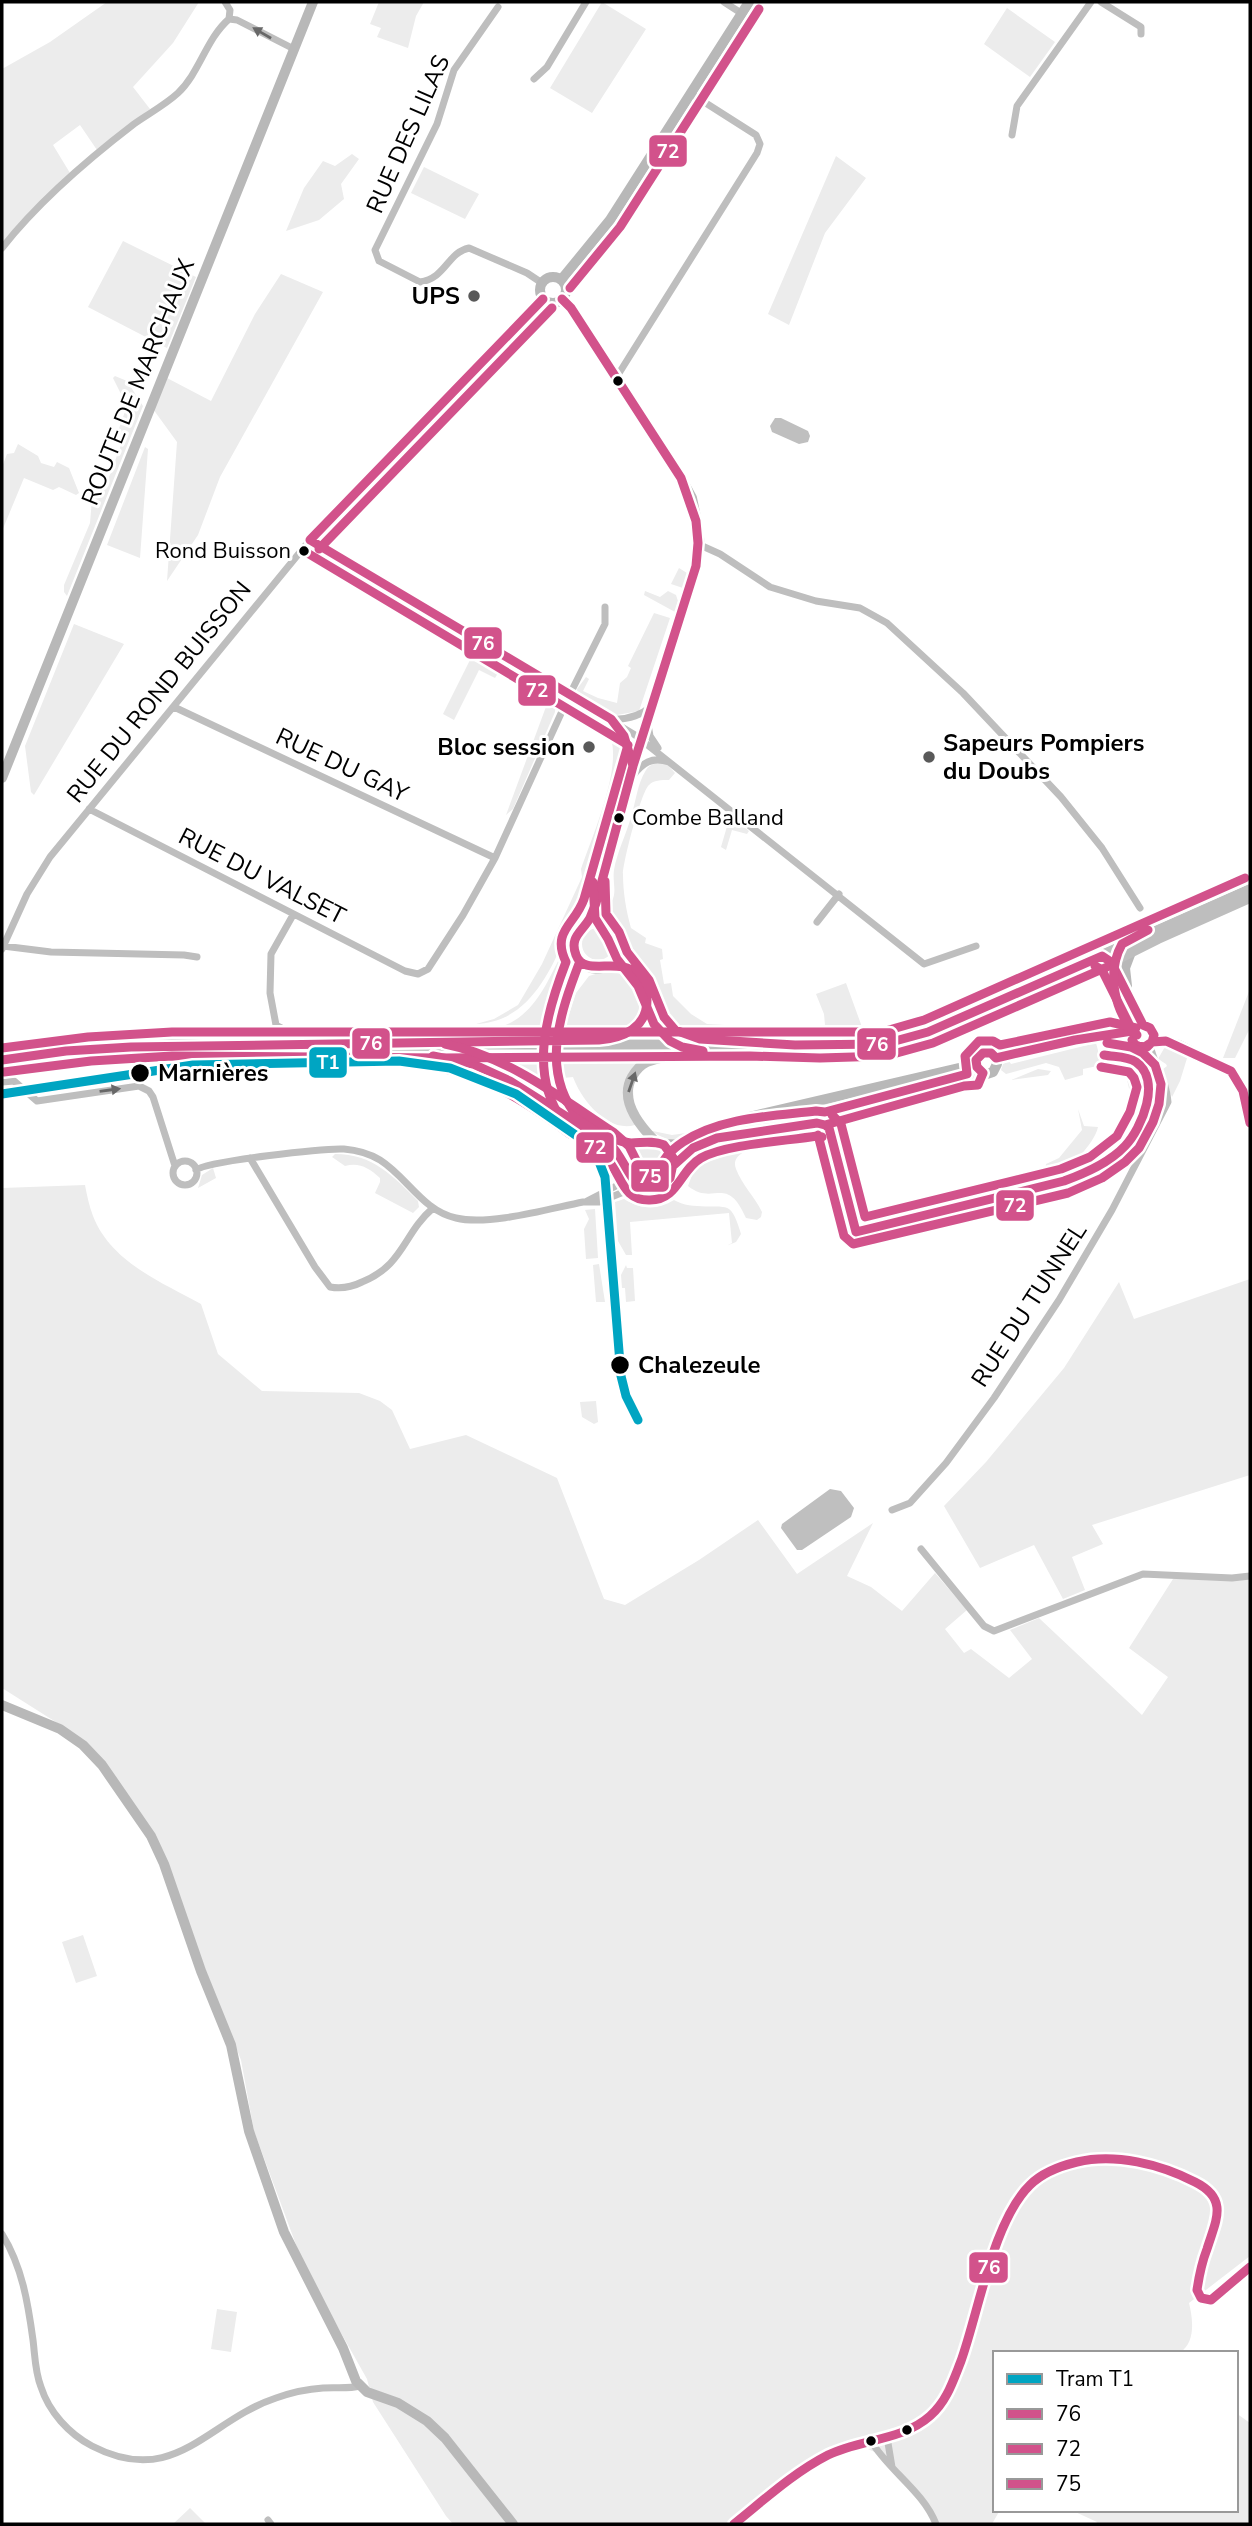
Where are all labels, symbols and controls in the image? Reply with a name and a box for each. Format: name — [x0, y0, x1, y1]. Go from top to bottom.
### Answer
one-way arrow — [252, 27, 271, 39]
street label: RUE DES LILAS — [359, 50, 457, 218]
line badge: 72 — [648, 134, 688, 168]
text: 72 — [657, 139, 679, 165]
street label: ROUTE DE MARCHAUX — [74, 254, 202, 510]
place label: UPS — [411, 280, 460, 312]
marker: UPS — [466, 288, 482, 304]
unlabelled marker — [611, 374, 625, 388]
place label: Rond Buisson — [155, 536, 291, 566]
marker: Rond Buisson — [297, 544, 311, 558]
street label: RUE DU ROND BUISSON — [59, 574, 259, 810]
line badge: 76 — [463, 626, 503, 660]
text: 76 — [472, 631, 494, 657]
line badge: 72 — [517, 674, 557, 707]
text: 72 — [526, 678, 548, 704]
street label: RUE DU GAY — [271, 720, 414, 810]
place label: Sapeurs Pompiers du Doubs — [943, 727, 1145, 787]
place label: Bloc session — [437, 731, 575, 763]
marker: Bloc session — [581, 739, 597, 755]
marker: Sapeurs Pompiers du Doubs — [921, 749, 937, 765]
place label: Combe Balland — [632, 803, 784, 833]
marker: Combe Balland — [612, 811, 626, 825]
street label: RUE DU VALSET — [173, 820, 351, 932]
line badge: 76 — [351, 1027, 391, 1060]
line badge: 76 — [856, 1027, 897, 1061]
text: 76 — [360, 1031, 382, 1057]
text: 76 — [866, 1032, 888, 1058]
line badge: T1 — [308, 1046, 348, 1079]
text: T1 — [316, 1050, 340, 1076]
place label: Marnières — [158, 1057, 268, 1089]
marker: Marnières — [129, 1062, 151, 1084]
one-way arrow — [627, 1071, 638, 1092]
one-way arrow — [99, 1085, 121, 1096]
line badge: 72 — [575, 1131, 615, 1164]
text: 72 — [584, 1135, 606, 1161]
line badge: 75 — [630, 1159, 670, 1193]
text: 75 — [639, 1164, 661, 1190]
line badge: 72 — [995, 1189, 1035, 1222]
text: 72 — [1004, 1193, 1026, 1219]
street label: RUE DU TUNNEL — [964, 1217, 1094, 1393]
place label: Chalezeule — [638, 1349, 760, 1381]
marker: Chalezeule — [609, 1354, 631, 1376]
line badge: 76 — [968, 2251, 1009, 2284]
text: 76 — [978, 2255, 1000, 2281]
legend — [993, 2351, 1238, 2512]
text: Tram T1 — [1056, 2365, 1134, 2393]
text: 76 — [1056, 2400, 1081, 2428]
unlabelled marker — [900, 2423, 914, 2437]
unlabelled marker — [864, 2434, 878, 2448]
text: 72 — [1056, 2435, 1081, 2463]
text: 75 — [1056, 2470, 1081, 2498]

